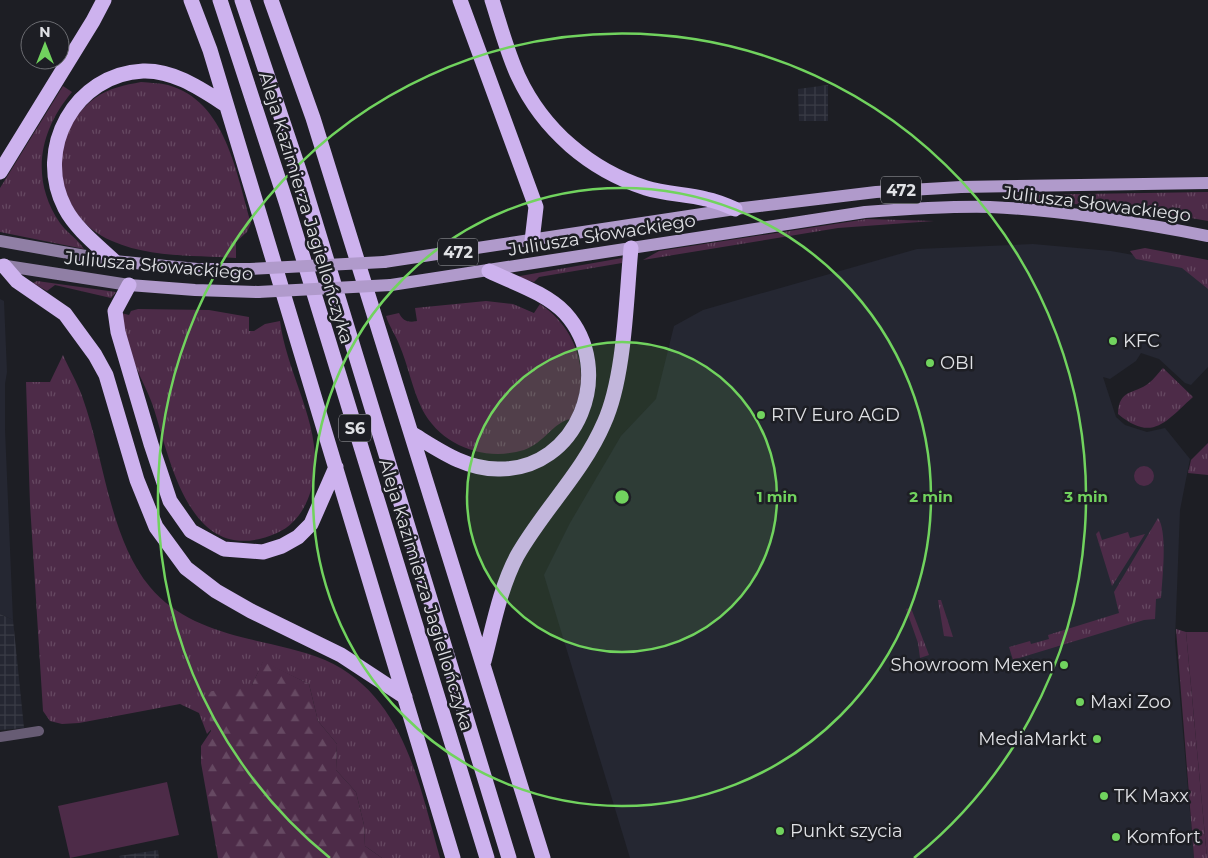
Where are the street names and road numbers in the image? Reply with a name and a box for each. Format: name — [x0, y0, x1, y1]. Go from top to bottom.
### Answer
street label: Aleja Kazimierza Jagiellończyka — [254, 69, 358, 347]
road number: 472 — [881, 176, 921, 204]
street label: Juliusza Słowackiego — [1001, 181, 1192, 226]
street label: Juliusza Słowackiego — [506, 209, 697, 261]
road number: 472 — [438, 238, 478, 266]
street label: Juliusza Słowackiego — [63, 247, 254, 285]
road number: S6 — [339, 414, 371, 442]
street label: Aleja Kazimierza Jagiellończyka — [374, 456, 478, 734]

